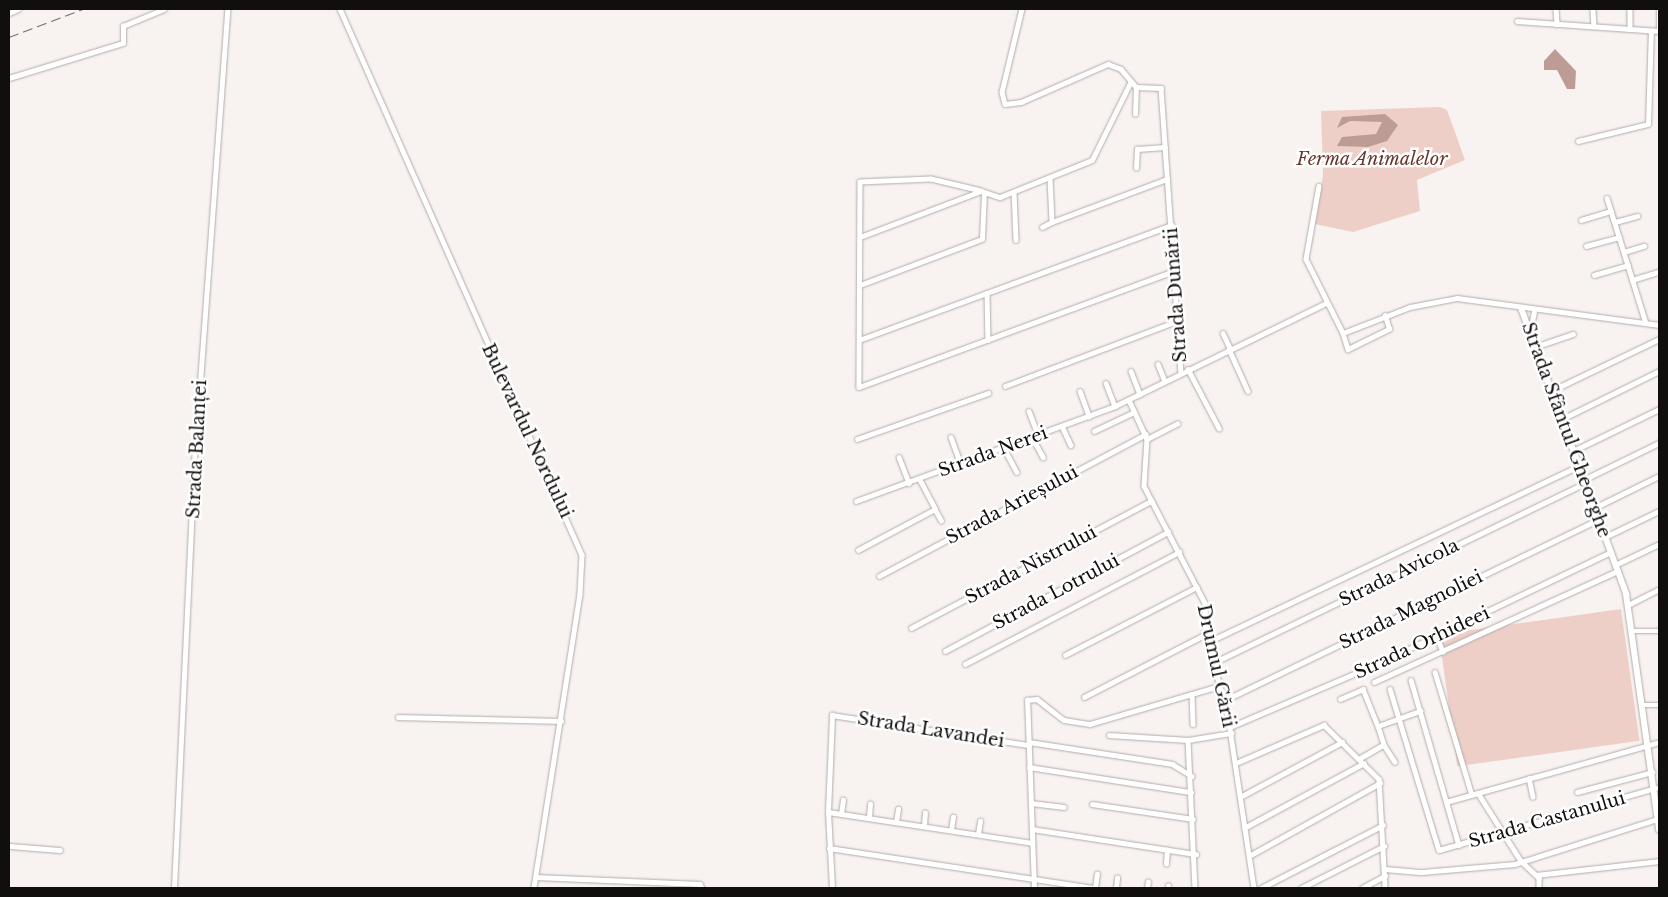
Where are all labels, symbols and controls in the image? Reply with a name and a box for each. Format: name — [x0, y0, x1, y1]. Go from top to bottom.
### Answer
park label: Ferma Animalelor — [1296, 148, 1448, 170]
street label: Strada Dunării — [1161, 227, 1191, 363]
street label: Strada Sfântul Gheorghe — [1517, 319, 1615, 541]
street label: Bulevardul Nordului — [477, 340, 577, 522]
street label: Strada Balanței — [183, 379, 211, 519]
street label: Strada Nerei — [935, 422, 1051, 482]
street label: Strada Arieșului — [942, 461, 1082, 549]
street label: Strada Nistrului — [961, 521, 1101, 609]
street label: Strada Avicola — [1335, 534, 1463, 612]
street label: Strada Lotrului — [989, 549, 1123, 635]
street label: Strada Magnoliei — [1336, 566, 1486, 654]
street label: Drumul Gării — [1192, 602, 1240, 730]
street label: Strada Orhideei — [1351, 602, 1493, 684]
street label: Strada Lavandei — [856, 708, 1006, 752]
street label: Strada Castanului — [1466, 787, 1628, 853]

